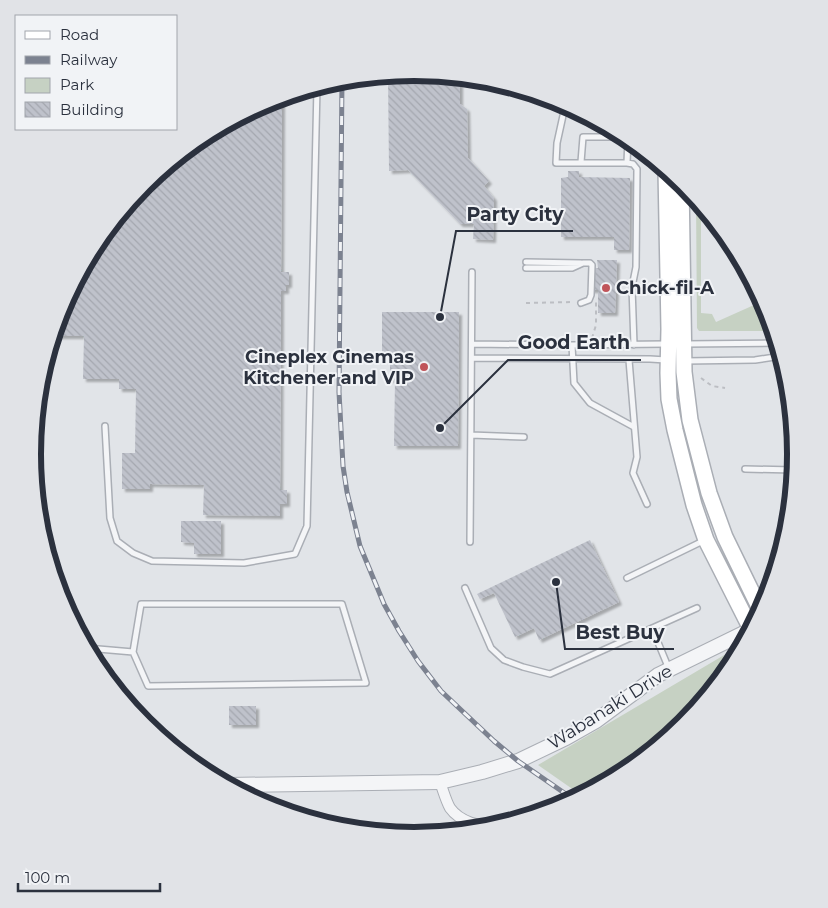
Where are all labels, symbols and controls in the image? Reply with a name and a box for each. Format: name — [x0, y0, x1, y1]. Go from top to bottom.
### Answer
legend — [15, 15, 178, 130]
text: Road — [60, 25, 99, 44]
text: Railway — [60, 50, 118, 69]
text: Park — [60, 75, 94, 94]
text: Building — [60, 100, 124, 119]
callout: Party City — [456, 197, 573, 231]
text: Party City — [466, 203, 564, 226]
place label: Chick-fil-A — [616, 277, 714, 299]
marker: Chick-fil-A — [600, 282, 612, 294]
callout: Good Earth — [508, 326, 641, 360]
text: Good Earth — [518, 331, 630, 354]
place label: Cineplex Cinemas Kitchener and VIP — [243, 346, 414, 389]
marker: Cineplex Cinemas Kitchener and VIP — [418, 361, 430, 373]
callout: Best Buy — [565, 615, 674, 649]
text: Best Buy — [575, 621, 665, 644]
street label: Wabanaki Drive — [544, 660, 676, 754]
scale bar — [18, 860, 160, 892]
text: 100 m — [25, 868, 70, 887]

